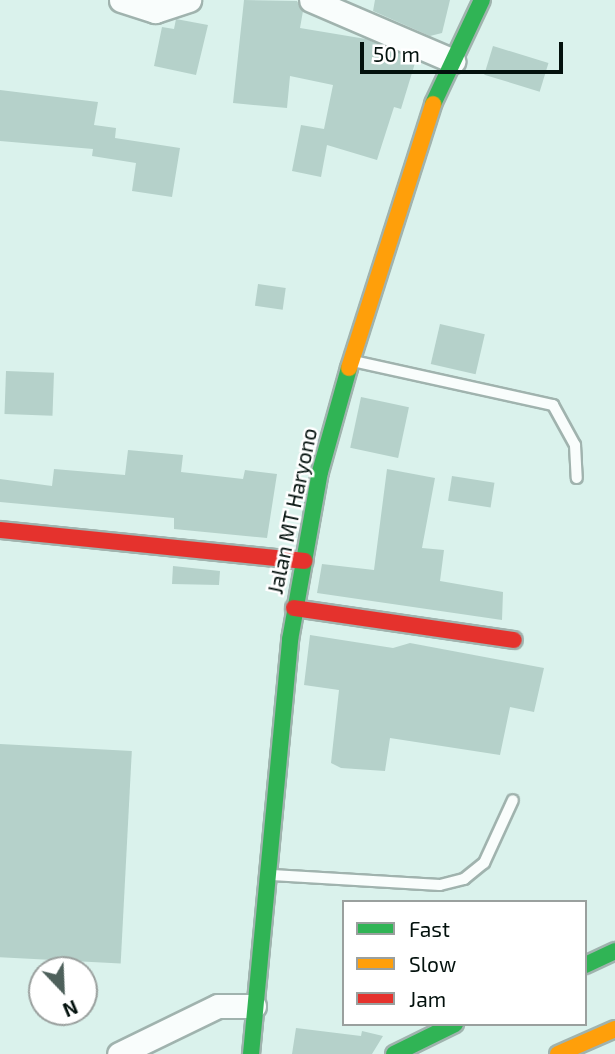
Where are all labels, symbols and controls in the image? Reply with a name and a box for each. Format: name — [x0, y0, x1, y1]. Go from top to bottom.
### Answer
scale bar — [363, 28, 566, 72]
text: 50 m — [373, 41, 420, 66]
street label: Jalan MT Haryono — [262, 425, 322, 597]
legend — [342, 900, 587, 1026]
text: Fast — [409, 916, 450, 941]
text: Slow — [409, 951, 456, 976]
north arrow — [28, 956, 98, 1026]
text: Jam — [409, 986, 446, 1011]
text: N — [60, 996, 81, 1022]

